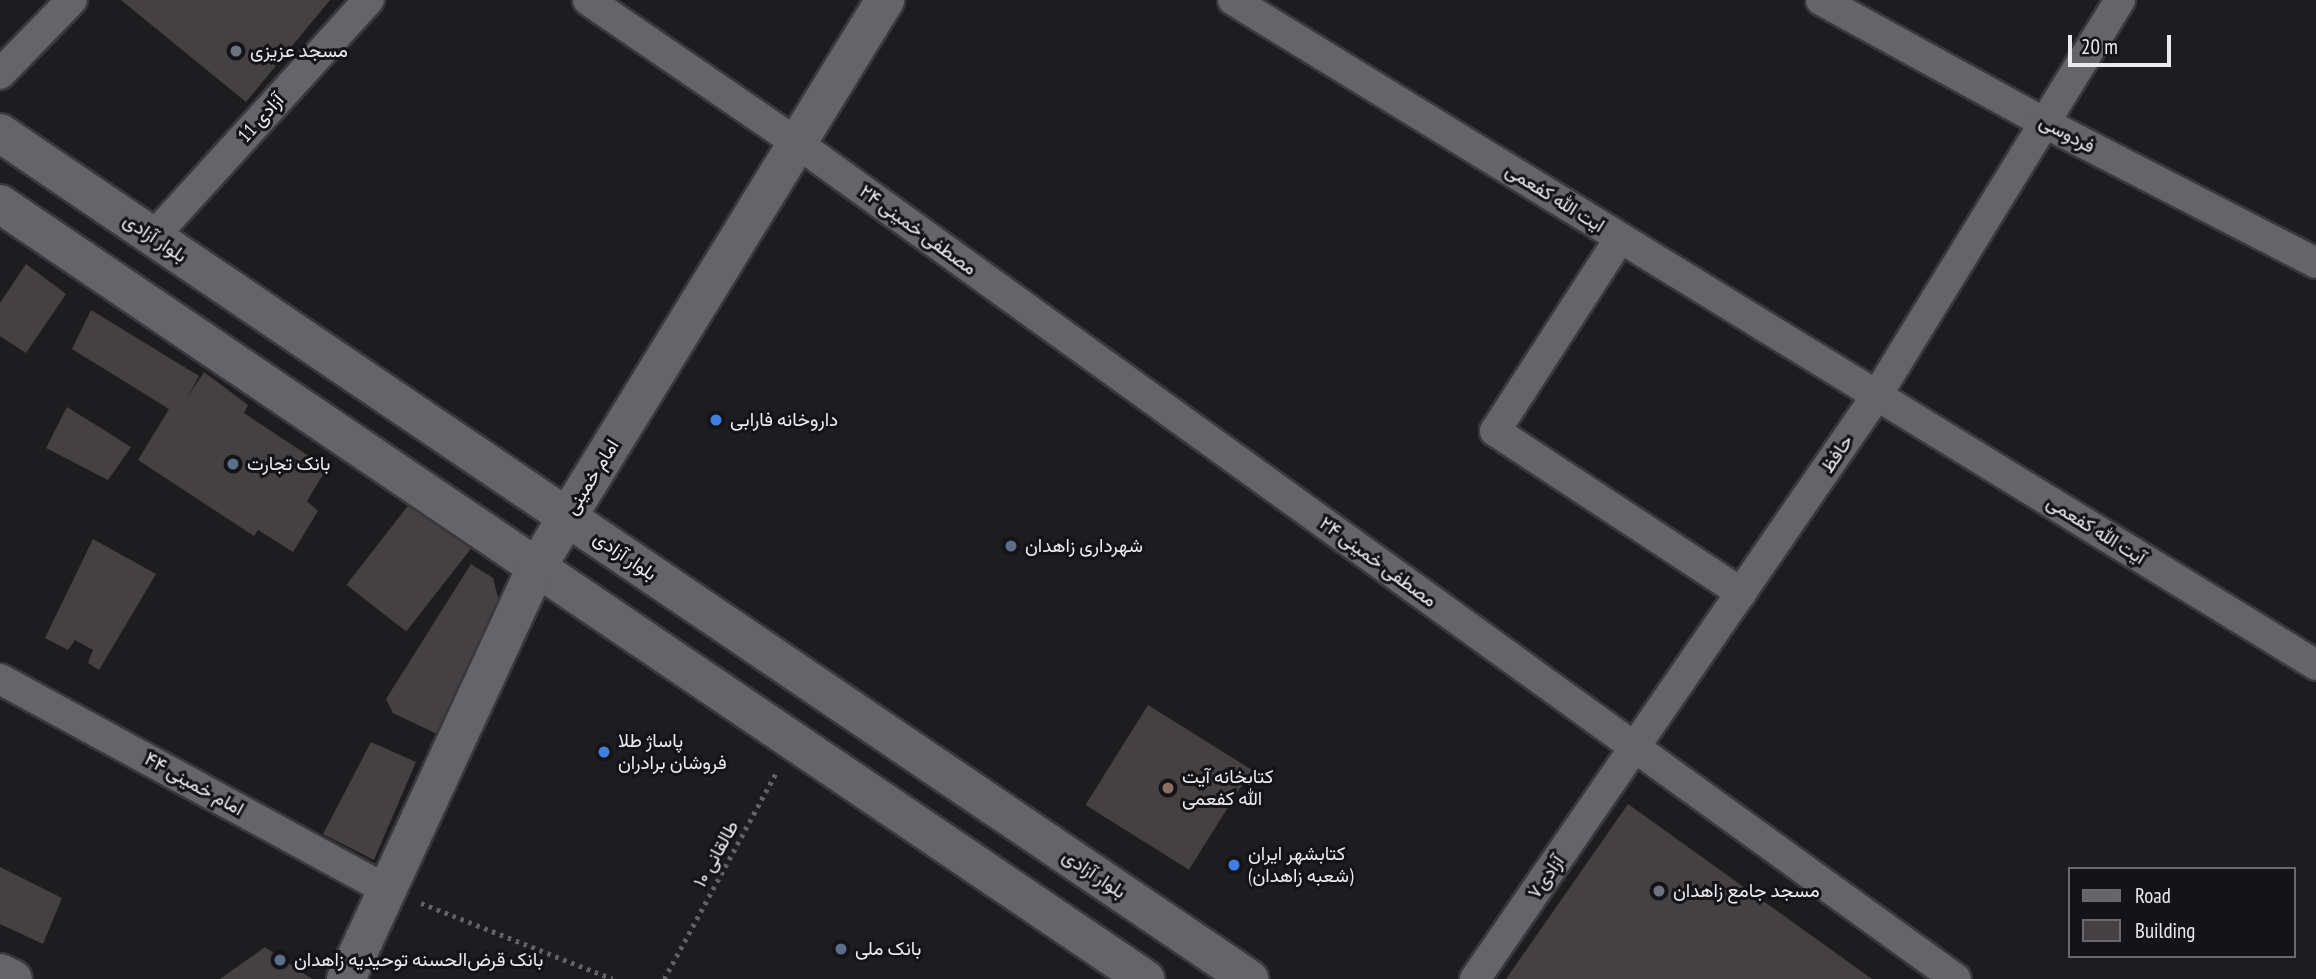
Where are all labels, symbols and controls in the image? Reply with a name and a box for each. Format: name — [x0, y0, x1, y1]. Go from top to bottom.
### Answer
scale bar — [2071, 21, 2174, 65]
text: 20 m — [2081, 33, 2118, 60]
place label: مسجد عزیزی — [250, 40, 348, 62]
marker: مسجد عزیزی — [228, 43, 244, 59]
street label: آزادی 11 — [233, 89, 289, 147]
street label: فردوسی — [2035, 110, 2099, 158]
street label: ایت الله کفعمی — [1501, 159, 1609, 237]
street label: مصطفی خمینی ۲۴ — [855, 180, 981, 280]
street label: بلوار آزادی — [119, 209, 191, 267]
place label: داروخانه فارابی — [730, 409, 838, 431]
marker: داروخانه فارابی — [708, 412, 724, 428]
street label: حافظ — [1816, 431, 1858, 477]
street label: امام خمینی — [560, 435, 624, 519]
place label: بانک تجارت — [247, 453, 330, 475]
marker: بانک تجارت — [225, 456, 241, 472]
street label: آیت الله کفعمی — [2042, 491, 2150, 569]
street label: مصطفی خمینی ۲۴ — [1315, 512, 1441, 612]
street label: بلوار آزادی — [589, 527, 661, 585]
place label: شهرداری زاهدان — [1025, 535, 1143, 557]
marker: شهرداری زاهدان — [1003, 538, 1019, 554]
place label: پاساژ طلا فروشان برادران — [618, 730, 727, 774]
marker: پاساژ طلا فروشان برادران — [596, 744, 612, 760]
street label: امام خمینی ۴۴ — [140, 747, 248, 821]
place label: کتابخانه آیت الله کفعمی — [1182, 766, 1273, 810]
marker: کتابخانه آیت الله کفعمی — [1160, 780, 1176, 796]
street label: طالقانی ۱۰ — [688, 817, 744, 891]
place label: کتابشهر ایران (شعبه زاهدان) — [1248, 843, 1353, 887]
street label: بلوار آزادی — [1058, 845, 1130, 903]
street label: آزادی۷ — [1523, 851, 1569, 903]
marker: کتابشهر ایران (شعبه زاهدان) — [1226, 857, 1242, 873]
legend — [2068, 867, 2295, 958]
place label: مسجد جامع زاهدان — [1673, 880, 1820, 902]
text: Road — [2135, 882, 2171, 909]
marker: مسجد جامع زاهدان — [1651, 883, 1667, 899]
text: Building — [2135, 917, 2195, 944]
place label: بانک ملی — [855, 938, 921, 960]
marker: بانک ملی — [833, 941, 849, 957]
place label: بانک قرض‌الحسنه توحیدیه زاهدان — [294, 949, 543, 971]
marker: بانک قرض‌الحسنه توحیدیه زاهدان — [272, 952, 288, 968]

